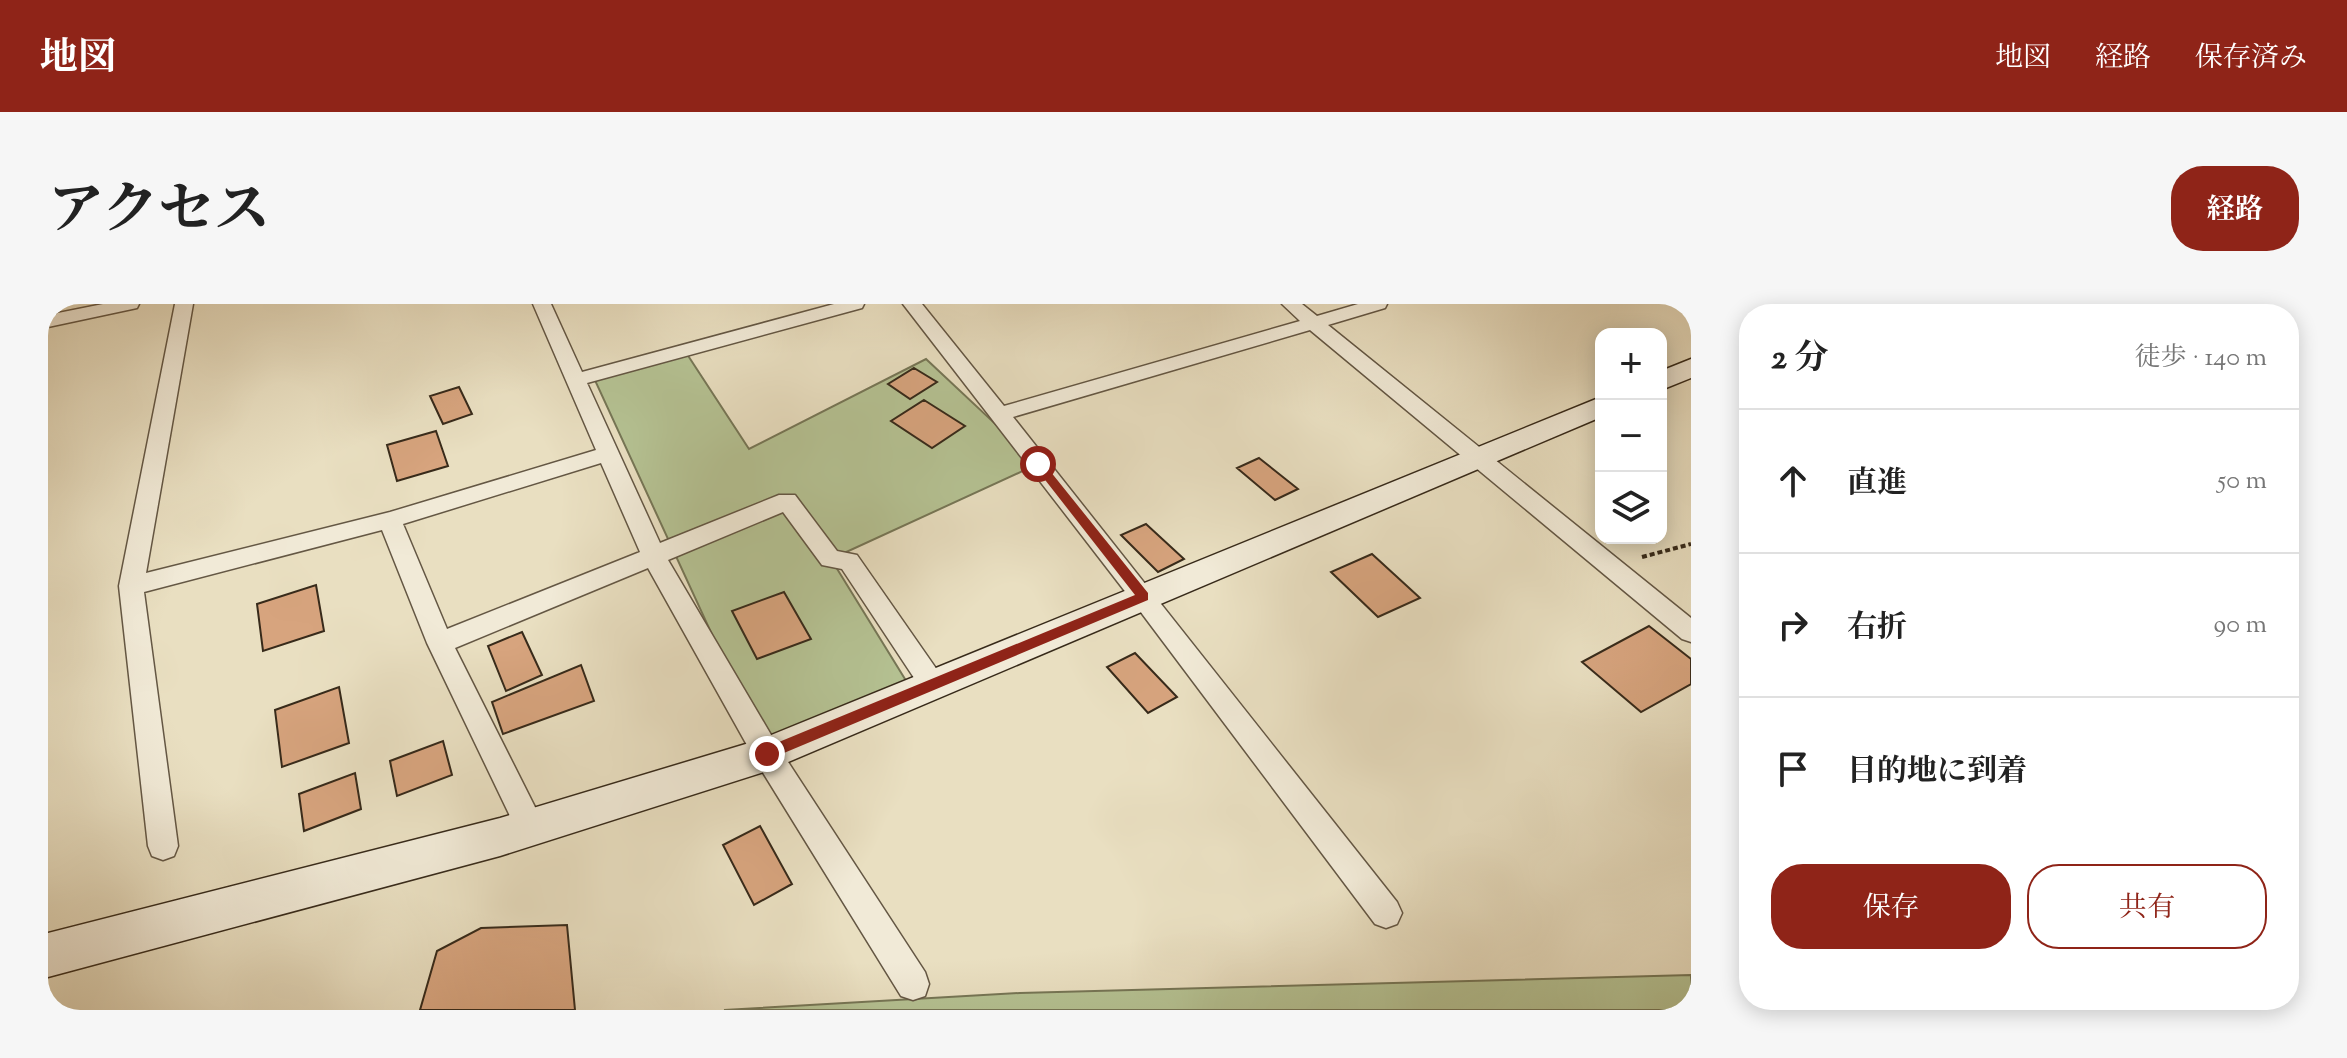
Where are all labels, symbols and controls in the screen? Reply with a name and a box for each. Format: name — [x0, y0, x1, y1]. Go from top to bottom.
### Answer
text: 地図 — [40, 33, 116, 87]
text: 地図 — [1995, 39, 2051, 79]
text: 経路 — [2095, 39, 2151, 79]
text: 保存済み — [2195, 39, 2307, 79]
button: 経路 — [2171, 166, 2299, 251]
text: アクセス — [48, 173, 270, 254]
map controls — [1595, 328, 1667, 544]
button: + — [1595, 328, 1667, 400]
text: 2 分 — [1771, 335, 1828, 384]
text: 徒歩 · 140 m — [2135, 340, 2267, 377]
button: − — [1595, 400, 1667, 472]
route start — [1020, 446, 1056, 482]
icon: ahead — [1771, 459, 1815, 503]
text: 直進 — [1847, 463, 1907, 506]
text: 50 m — [2217, 463, 2267, 500]
button: layers — [1595, 472, 1667, 544]
icon: right — [1771, 603, 1815, 647]
text: 右折 — [1847, 607, 1907, 650]
text: 90 m — [2214, 607, 2267, 644]
route end — [749, 736, 785, 772]
icon: arrive — [1771, 747, 1815, 791]
text: 目的地に到着 — [1847, 751, 2027, 794]
button: 保存 — [1771, 864, 2011, 949]
button: 共有 — [2027, 864, 2267, 949]

